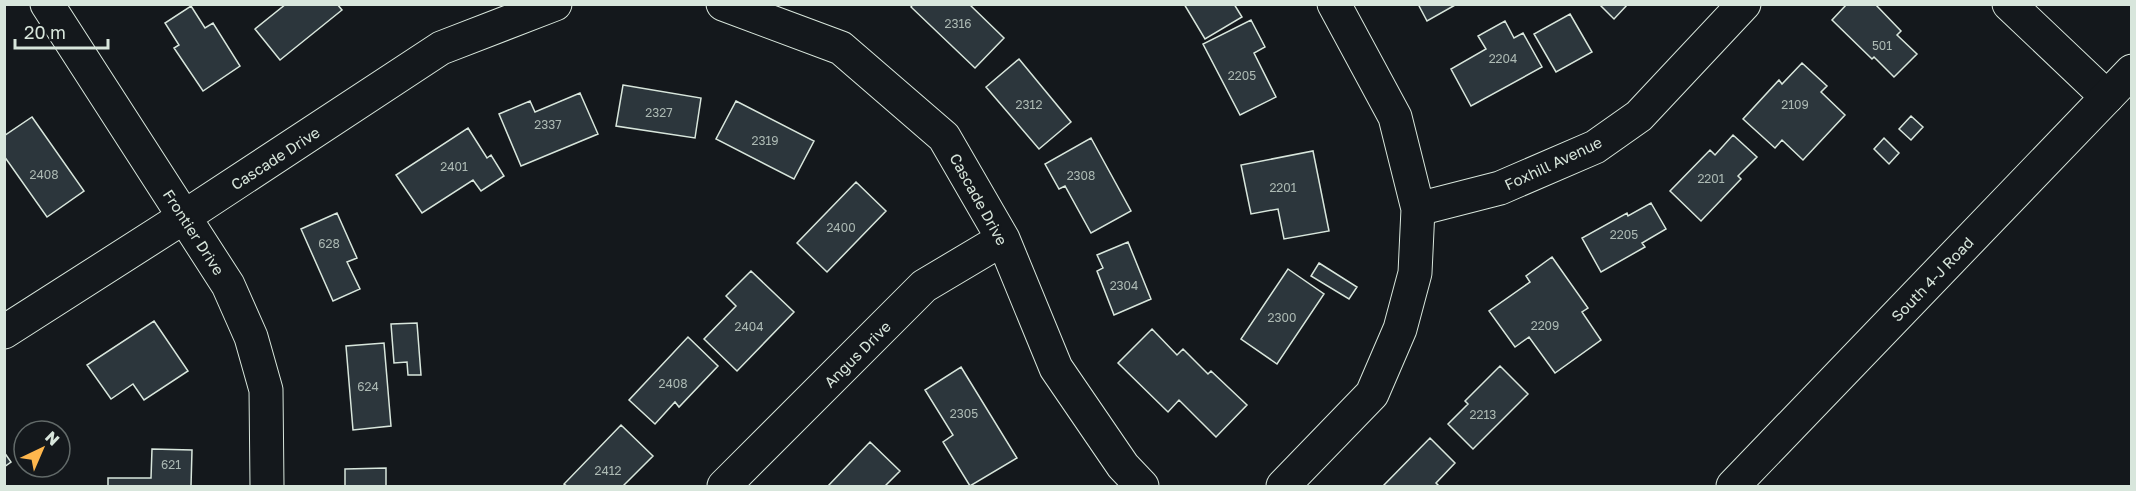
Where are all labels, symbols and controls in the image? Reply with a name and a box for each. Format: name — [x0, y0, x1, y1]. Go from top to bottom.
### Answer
scale bar — [15, 12, 108, 50]
house number: 2316 — [944, 16, 972, 31]
text: 20 m — [24, 21, 66, 43]
house number: 501 — [1872, 38, 1892, 53]
house number: 2204 — [1489, 51, 1517, 66]
house number: 2205 — [1228, 68, 1256, 83]
house number: 2312 — [1016, 97, 1042, 112]
house number: 2109 — [1781, 97, 1809, 112]
house number: 2327 — [645, 105, 673, 120]
house number: 2337 — [534, 117, 562, 132]
street label: Cascade Drive — [227, 122, 323, 193]
street label: Foxhill Avenue — [1501, 132, 1605, 193]
house number: 2319 — [751, 133, 779, 148]
street label: Cascade Drive — [946, 150, 1012, 248]
house number: 2401 — [440, 159, 468, 174]
house number: 2408 — [29, 167, 59, 182]
house number: 2308 — [1067, 168, 1095, 183]
house number: 2201 — [1697, 171, 1725, 186]
house number: 2201 — [1269, 180, 1297, 195]
street label: Frontier Drive — [160, 186, 228, 278]
house number: 2400 — [826, 220, 856, 235]
house number: 2205 — [1610, 227, 1638, 242]
street label: South 4-J Road — [1887, 233, 1977, 325]
house number: 628 — [318, 236, 340, 251]
house number: 2304 — [1110, 278, 1138, 293]
house number: 2300 — [1268, 310, 1296, 325]
street label: Angus Drive — [820, 317, 894, 391]
house number: 2209 — [1531, 318, 1559, 333]
house number: 2404 — [734, 319, 764, 334]
house number: 2408 — [658, 376, 688, 391]
house number: 624 — [357, 379, 379, 394]
house number: 2305 — [950, 406, 978, 421]
house number: 2213 — [1470, 407, 1496, 422]
north arrow — [12, 419, 72, 479]
text: N — [41, 427, 64, 450]
house number: 621 — [161, 457, 181, 472]
house number: 2412 — [594, 463, 622, 478]

